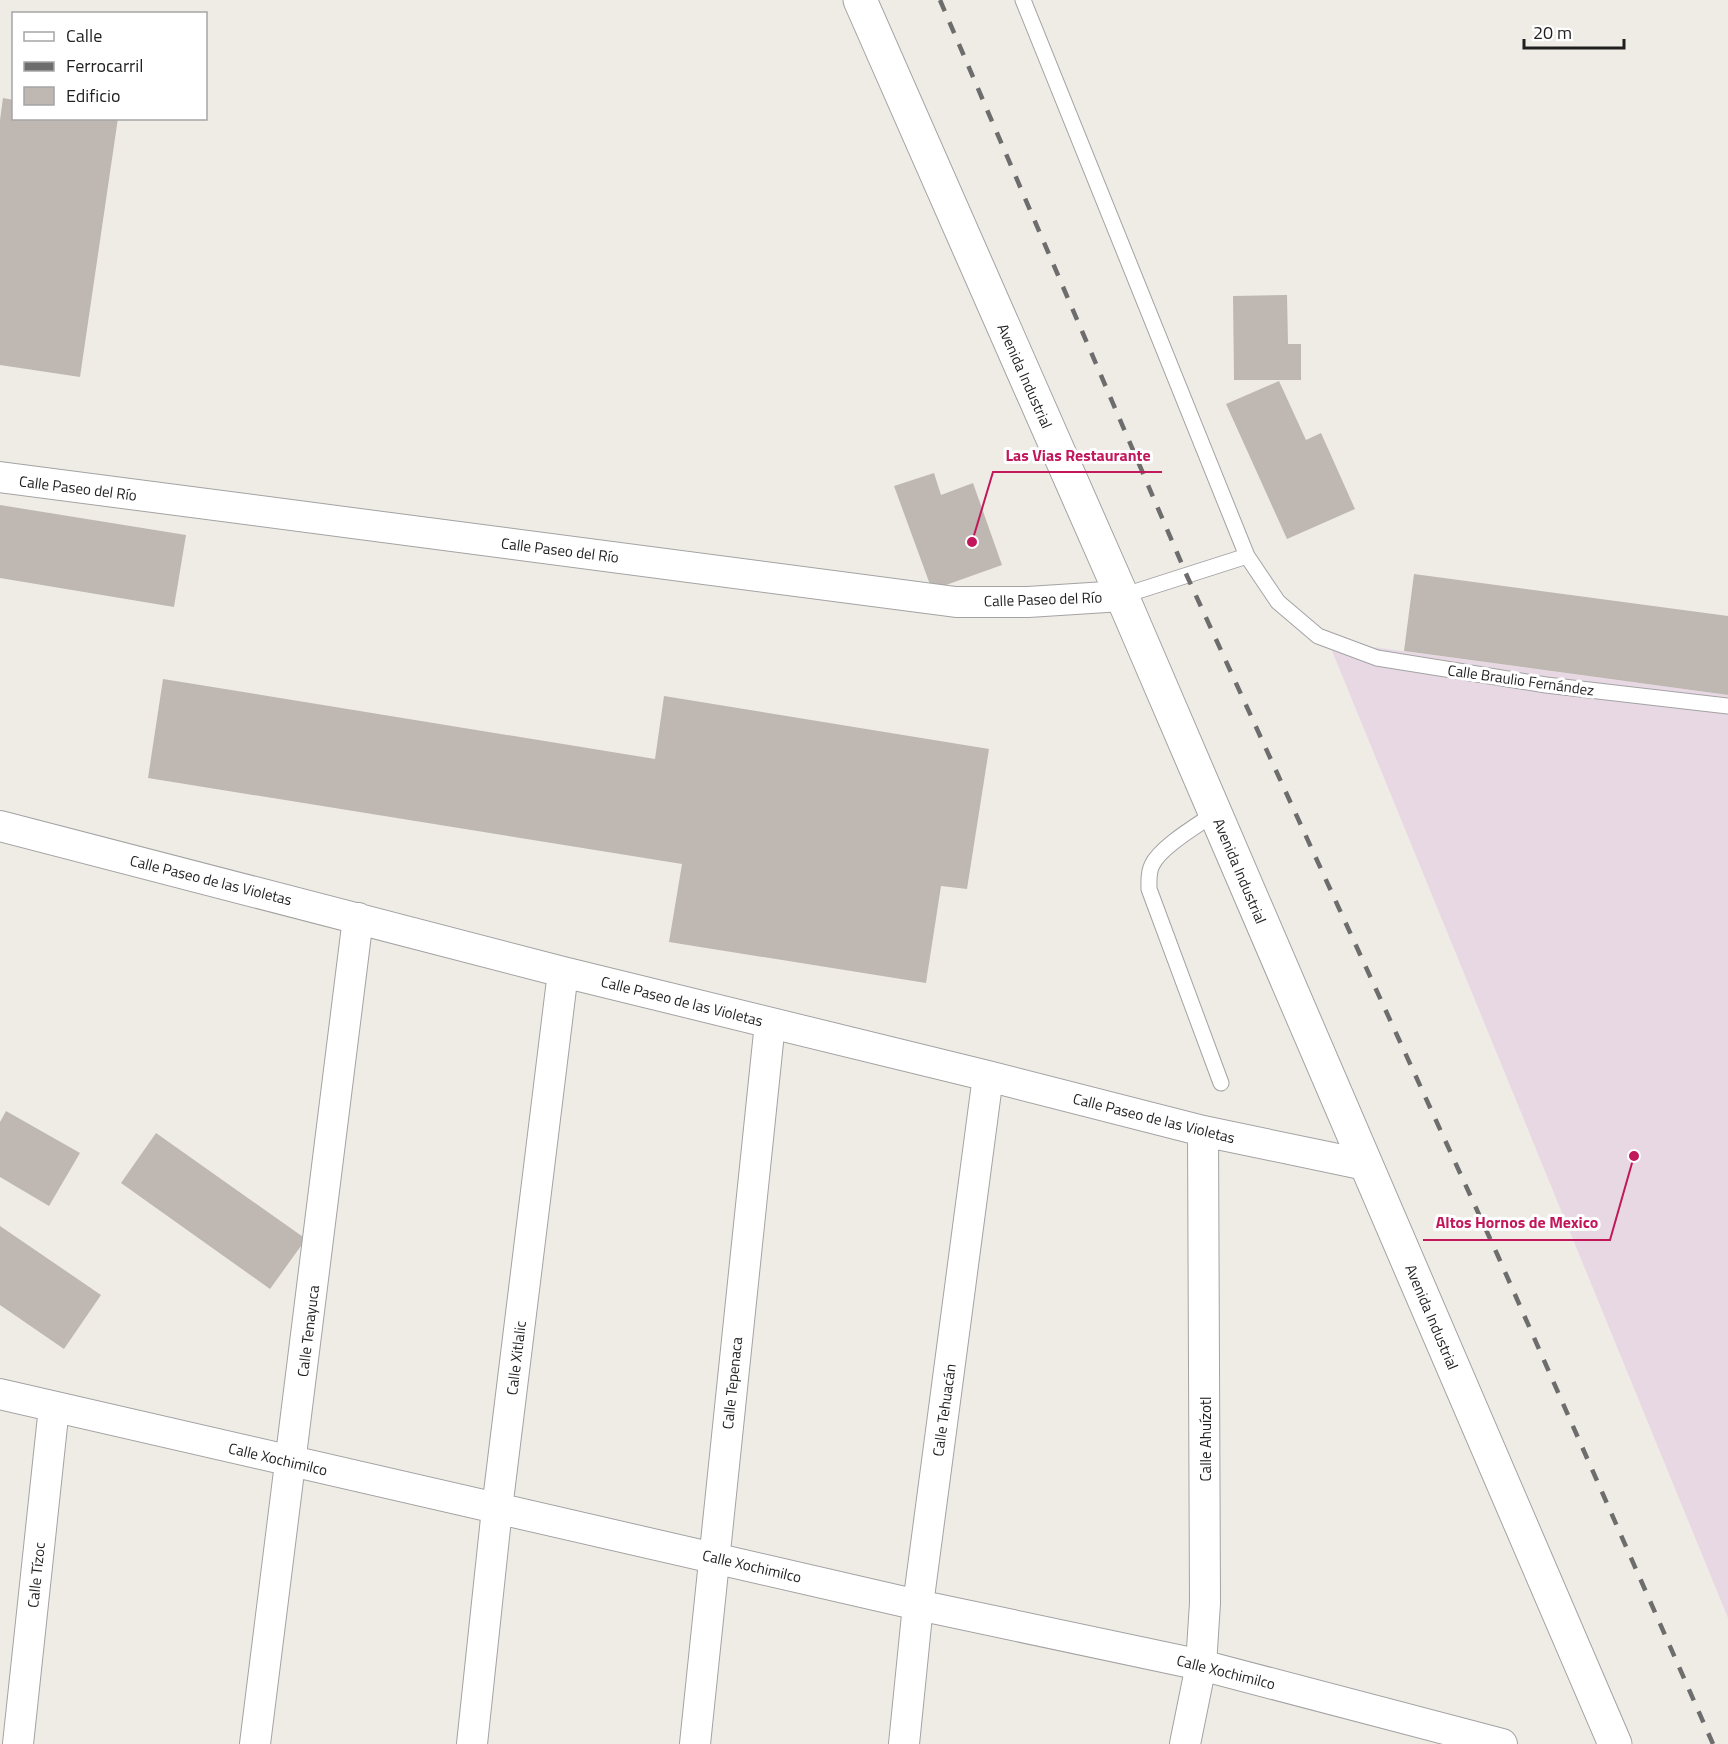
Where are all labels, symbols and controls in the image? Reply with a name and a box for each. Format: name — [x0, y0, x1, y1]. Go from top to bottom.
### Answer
legend — [12, 12, 207, 120]
scale bar — [1524, 12, 1624, 50]
text: 20 m — [1533, 19, 1572, 46]
text: Calle — [66, 22, 102, 49]
text: Ferrocarril — [66, 52, 143, 79]
text: Edificio — [66, 82, 120, 109]
street label: Avenida Industrial — [992, 320, 1058, 432]
callout: Las Vias Restaurante — [993, 438, 1162, 472]
text: Las Vias Restaurante — [1005, 443, 1151, 467]
street label: Calle Paseo del Río — [18, 469, 138, 507]
street label: Calle Paseo del Río — [500, 531, 620, 569]
street label: Calle Paseo del Río — [983, 585, 1103, 613]
street label: Calle Braulio Fernández — [1446, 658, 1596, 702]
street label: Avenida Industrial — [1207, 815, 1273, 927]
street label: Calle Paseo de las Violetas — [128, 849, 295, 911]
street label: Calle Paseo de las Violetas — [599, 970, 766, 1032]
street label: Calle Paseo de las Violetas — [1071, 1087, 1238, 1149]
callout: Altos Hornos de Mexico — [1423, 1206, 1610, 1240]
text: Altos Hornos de Mexico — [1436, 1210, 1598, 1234]
street label: Avenida Industrial — [1399, 1261, 1465, 1373]
street label: Calle Tenayuca — [291, 1283, 325, 1378]
street label: Calle Xitlalic — [500, 1320, 532, 1396]
street label: Calle Tepenaca — [716, 1335, 748, 1430]
street label: Calle Tehuacán — [926, 1362, 962, 1458]
street label: Calle Ahuízotl — [1194, 1396, 1217, 1482]
street label: Calle Xochimilco — [226, 1436, 330, 1482]
street label: Calle Tízoc — [21, 1541, 51, 1609]
street label: Calle Xochimilco — [700, 1543, 804, 1589]
street label: Calle Xochimilco — [1174, 1649, 1278, 1695]

